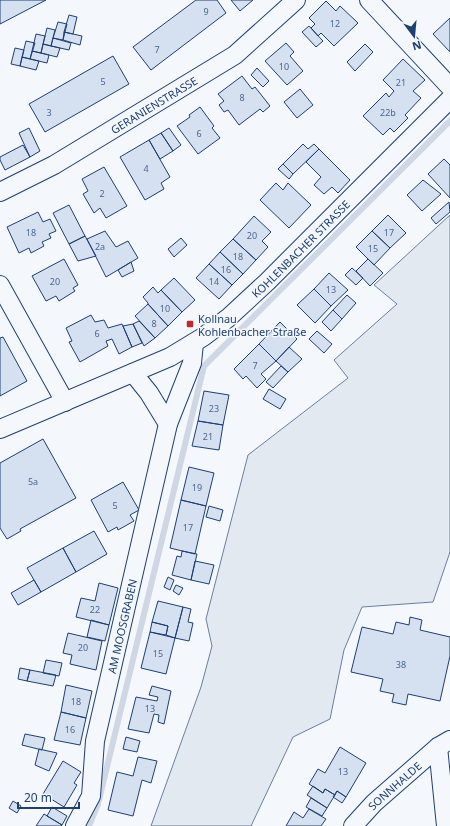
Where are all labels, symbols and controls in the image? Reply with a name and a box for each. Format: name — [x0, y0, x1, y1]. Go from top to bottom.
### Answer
house number: 9 — [203, 5, 209, 18]
north arrow — [394, 16, 434, 56]
house number: 12 — [330, 17, 340, 30]
text: N — [411, 38, 423, 55]
house number: 7 — [154, 43, 160, 56]
house number: 10 — [279, 60, 289, 73]
street label: GERANIENSTRASSE — [108, 72, 200, 137]
house number: 5 — [100, 75, 106, 88]
house number: 21 — [396, 76, 406, 89]
house number: 8 — [239, 91, 245, 104]
house number: 3 — [46, 106, 52, 119]
house number: 22b — [380, 106, 396, 119]
house number: 6 — [196, 127, 202, 140]
house number: 4 — [143, 162, 149, 175]
house number: 2 — [99, 187, 105, 200]
street label: KOHLENBACHER STRASSE — [248, 196, 353, 300]
house number: 18 — [26, 226, 36, 239]
house number: 17 — [384, 226, 394, 239]
house number: 20 — [247, 229, 257, 242]
house number: 2a — [95, 240, 105, 253]
house number: 15 — [368, 242, 378, 255]
house number: 18 — [233, 250, 243, 263]
house number: 16 — [221, 263, 231, 276]
house number: 20 — [50, 275, 60, 288]
house number: 14 — [209, 275, 219, 288]
house number: 13 — [326, 283, 336, 296]
house number: 10 — [160, 302, 170, 315]
place label: Kollnau Kohlenbacher Straße — [198, 311, 306, 339]
house number: 8 — [151, 317, 157, 330]
marker: Kollnau Kohlenbacher Straße — [185, 319, 195, 329]
house number: 6 — [94, 327, 100, 340]
house number: 7 — [252, 359, 258, 372]
house number: 23 — [209, 402, 219, 415]
house number: 21 — [203, 430, 213, 443]
house number: 5a — [28, 475, 38, 488]
house number: 19 — [192, 481, 202, 494]
house number: 5 — [112, 499, 118, 512]
house number: 17 — [183, 521, 193, 534]
street label: AM MOOSGRABEN — [103, 577, 140, 675]
house number: 22 — [90, 603, 100, 616]
house number: 20 — [78, 641, 88, 654]
house number: 15 — [153, 647, 163, 660]
house number: 38 — [396, 658, 406, 671]
house number: 18 — [71, 695, 81, 708]
house number: 13 — [145, 702, 155, 715]
house number: 16 — [65, 723, 75, 736]
street label: SONNHALDE — [364, 758, 424, 813]
house number: 13 — [338, 765, 348, 778]
scale bar — [18, 784, 79, 810]
text: 20 m — [24, 789, 52, 806]

